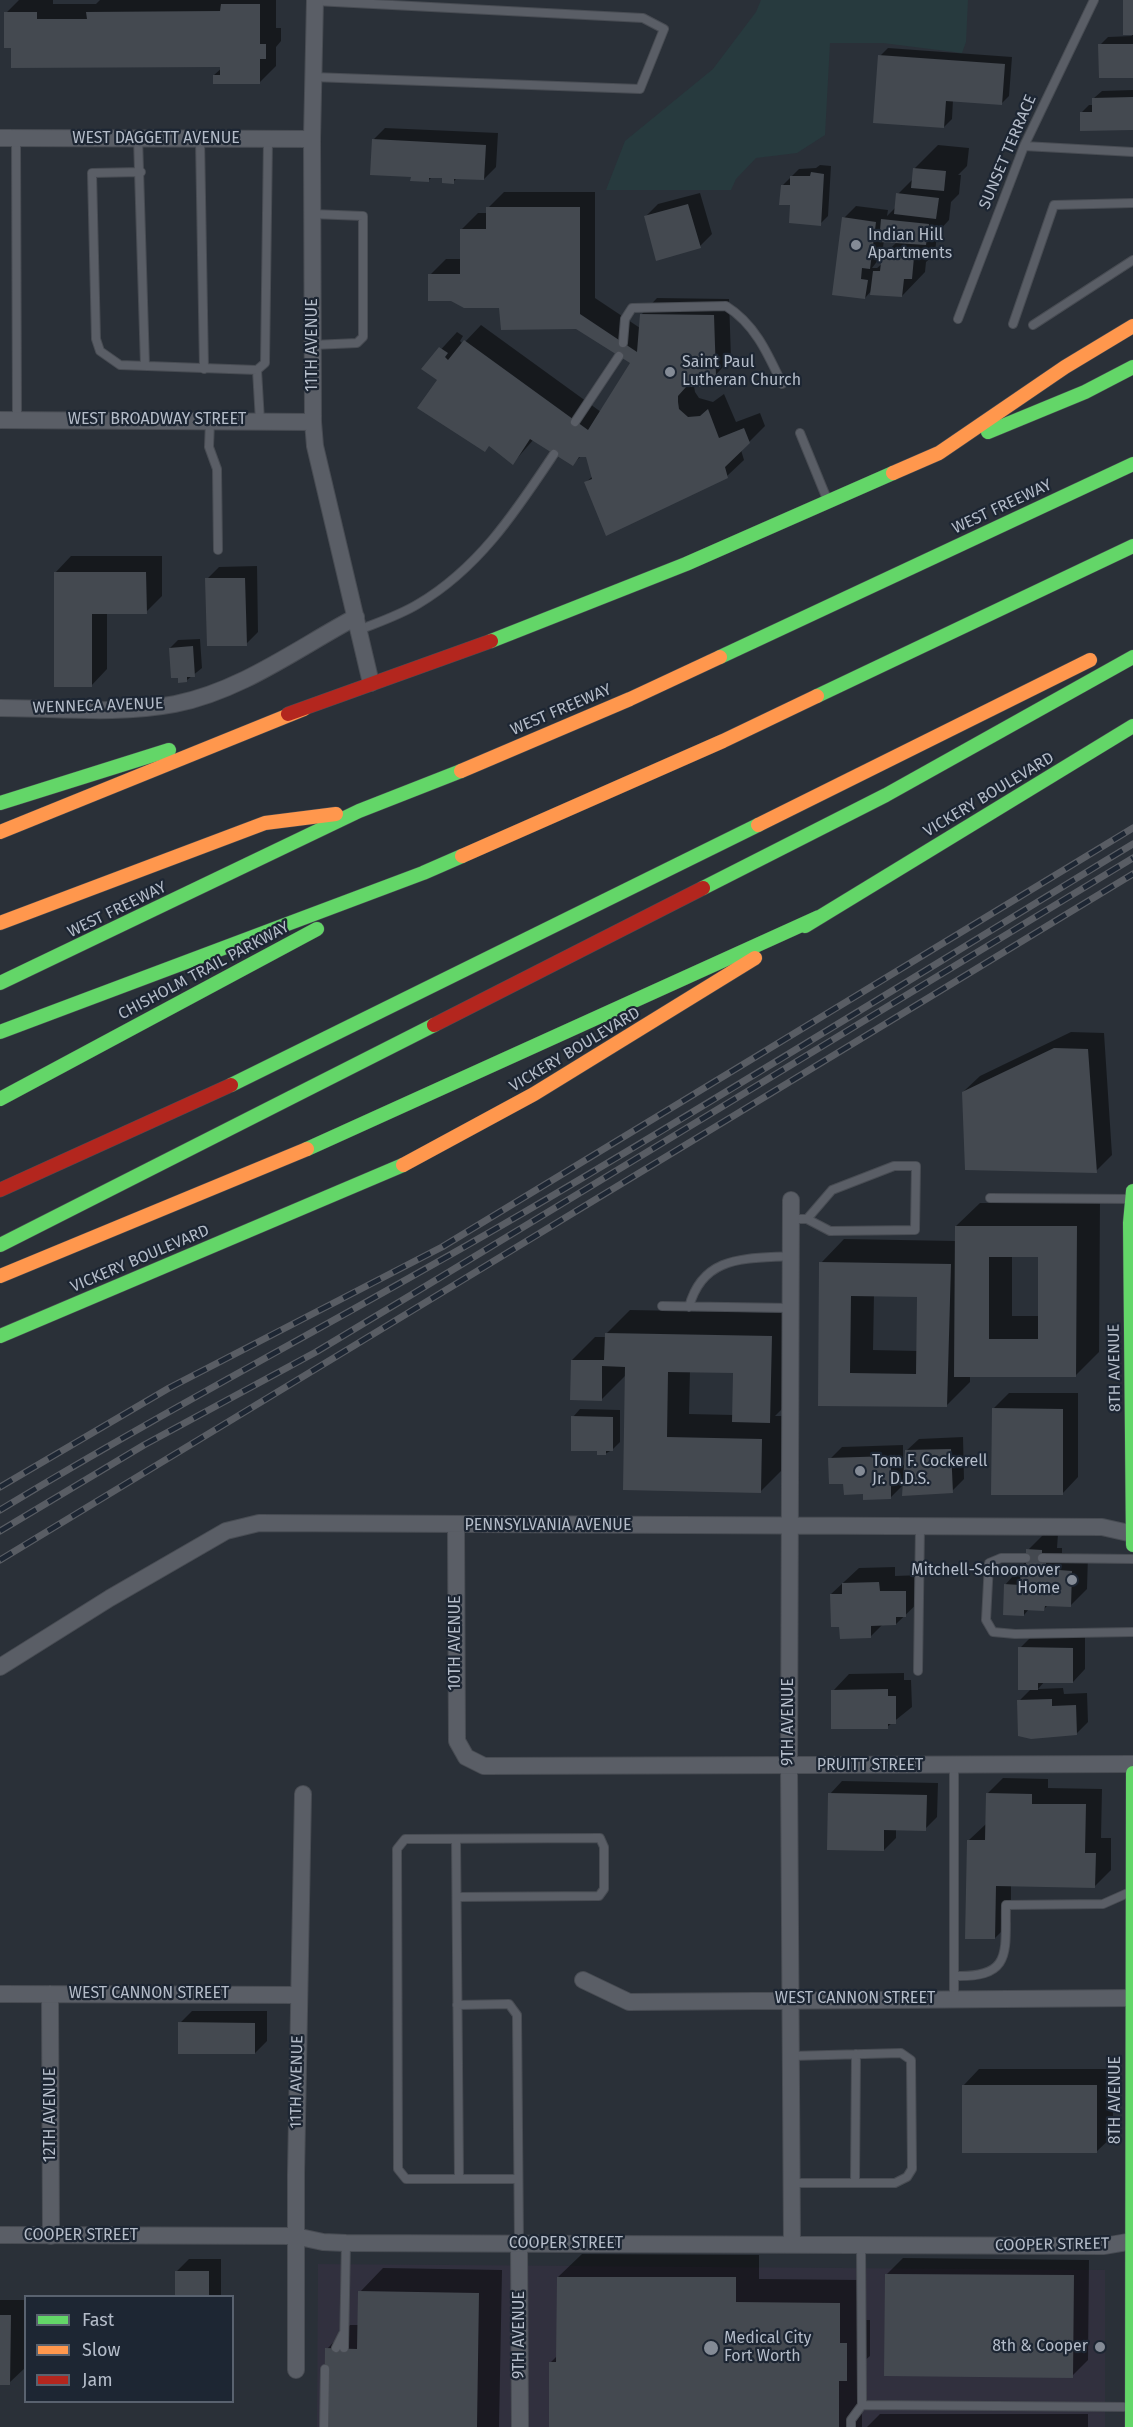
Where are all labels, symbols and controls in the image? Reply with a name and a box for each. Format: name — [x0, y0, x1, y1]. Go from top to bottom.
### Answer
street label: SUNSET TERRACE — [975, 92, 1041, 212]
street label: WEST DAGGETT AVENUE — [72, 129, 240, 149]
place label: Indian Hill Apartments — [868, 226, 952, 264]
marker: Indian Hill Apartments — [849, 238, 863, 252]
street label: 11TH AVENUE — [303, 298, 323, 392]
place label: Saint Paul Lutheran Church — [682, 353, 801, 391]
marker: Saint Paul Lutheran Church — [663, 365, 677, 379]
street label: WEST BROADWAY STREET — [68, 410, 246, 430]
street label: WEST FREEWAY — [949, 476, 1055, 538]
street label: WEST FREEWAY — [508, 680, 614, 740]
street label: WENNECA AVENUE — [32, 694, 164, 718]
street label: VICKERY BOULEVARD — [920, 749, 1058, 841]
street label: WEST FREEWAY — [64, 878, 170, 942]
street label: CHISHOLM TRAIL PARKWAY — [115, 918, 293, 1024]
street label: VICKERY BOULEVARD — [506, 1004, 644, 1096]
street label: VICKERY BOULEVARD — [68, 1221, 212, 1297]
street label: 8TH AVENUE — [1105, 1324, 1125, 1412]
place label: Tom F. Cockerell Jr. D.D.S. — [872, 1452, 988, 1490]
marker: Tom F. Cockerell Jr. D.D.S. — [853, 1464, 867, 1478]
street label: PENNSYLVANIA AVENUE — [464, 1516, 632, 1536]
place label: Mitchell-Schoonover Home — [911, 1561, 1060, 1599]
marker: Mitchell-Schoonover Home — [1065, 1573, 1079, 1587]
street label: 10TH AVENUE — [446, 1595, 466, 1691]
street label: 9TH AVENUE — [779, 1678, 799, 1766]
street label: PRUITT STREET — [817, 1756, 923, 1776]
street label: WEST CANNON STREET — [69, 1984, 229, 2004]
street label: WEST CANNON STREET — [775, 1989, 935, 2009]
street label: 11TH AVENUE — [287, 2035, 307, 2129]
street label: 8TH AVENUE — [1106, 2056, 1126, 2144]
street label: 12TH AVENUE — [41, 2068, 61, 2162]
street label: COOPER STREET — [24, 2226, 138, 2246]
street label: COOPER STREET — [509, 2234, 623, 2254]
street label: COOPER STREET — [995, 2234, 1109, 2256]
street label: 9TH AVENUE — [510, 2291, 530, 2379]
legend — [24, 2295, 234, 2403]
text: Fast — [82, 2309, 114, 2331]
place label: Medical City Fort Worth — [724, 2329, 811, 2367]
place label: 8th & Cooper — [992, 2337, 1088, 2357]
text: Slow — [82, 2339, 120, 2361]
marker: Medical City Fort Worth — [702, 2339, 720, 2357]
marker: 8th & Cooper — [1093, 2340, 1107, 2354]
text: Jam — [82, 2369, 113, 2391]

